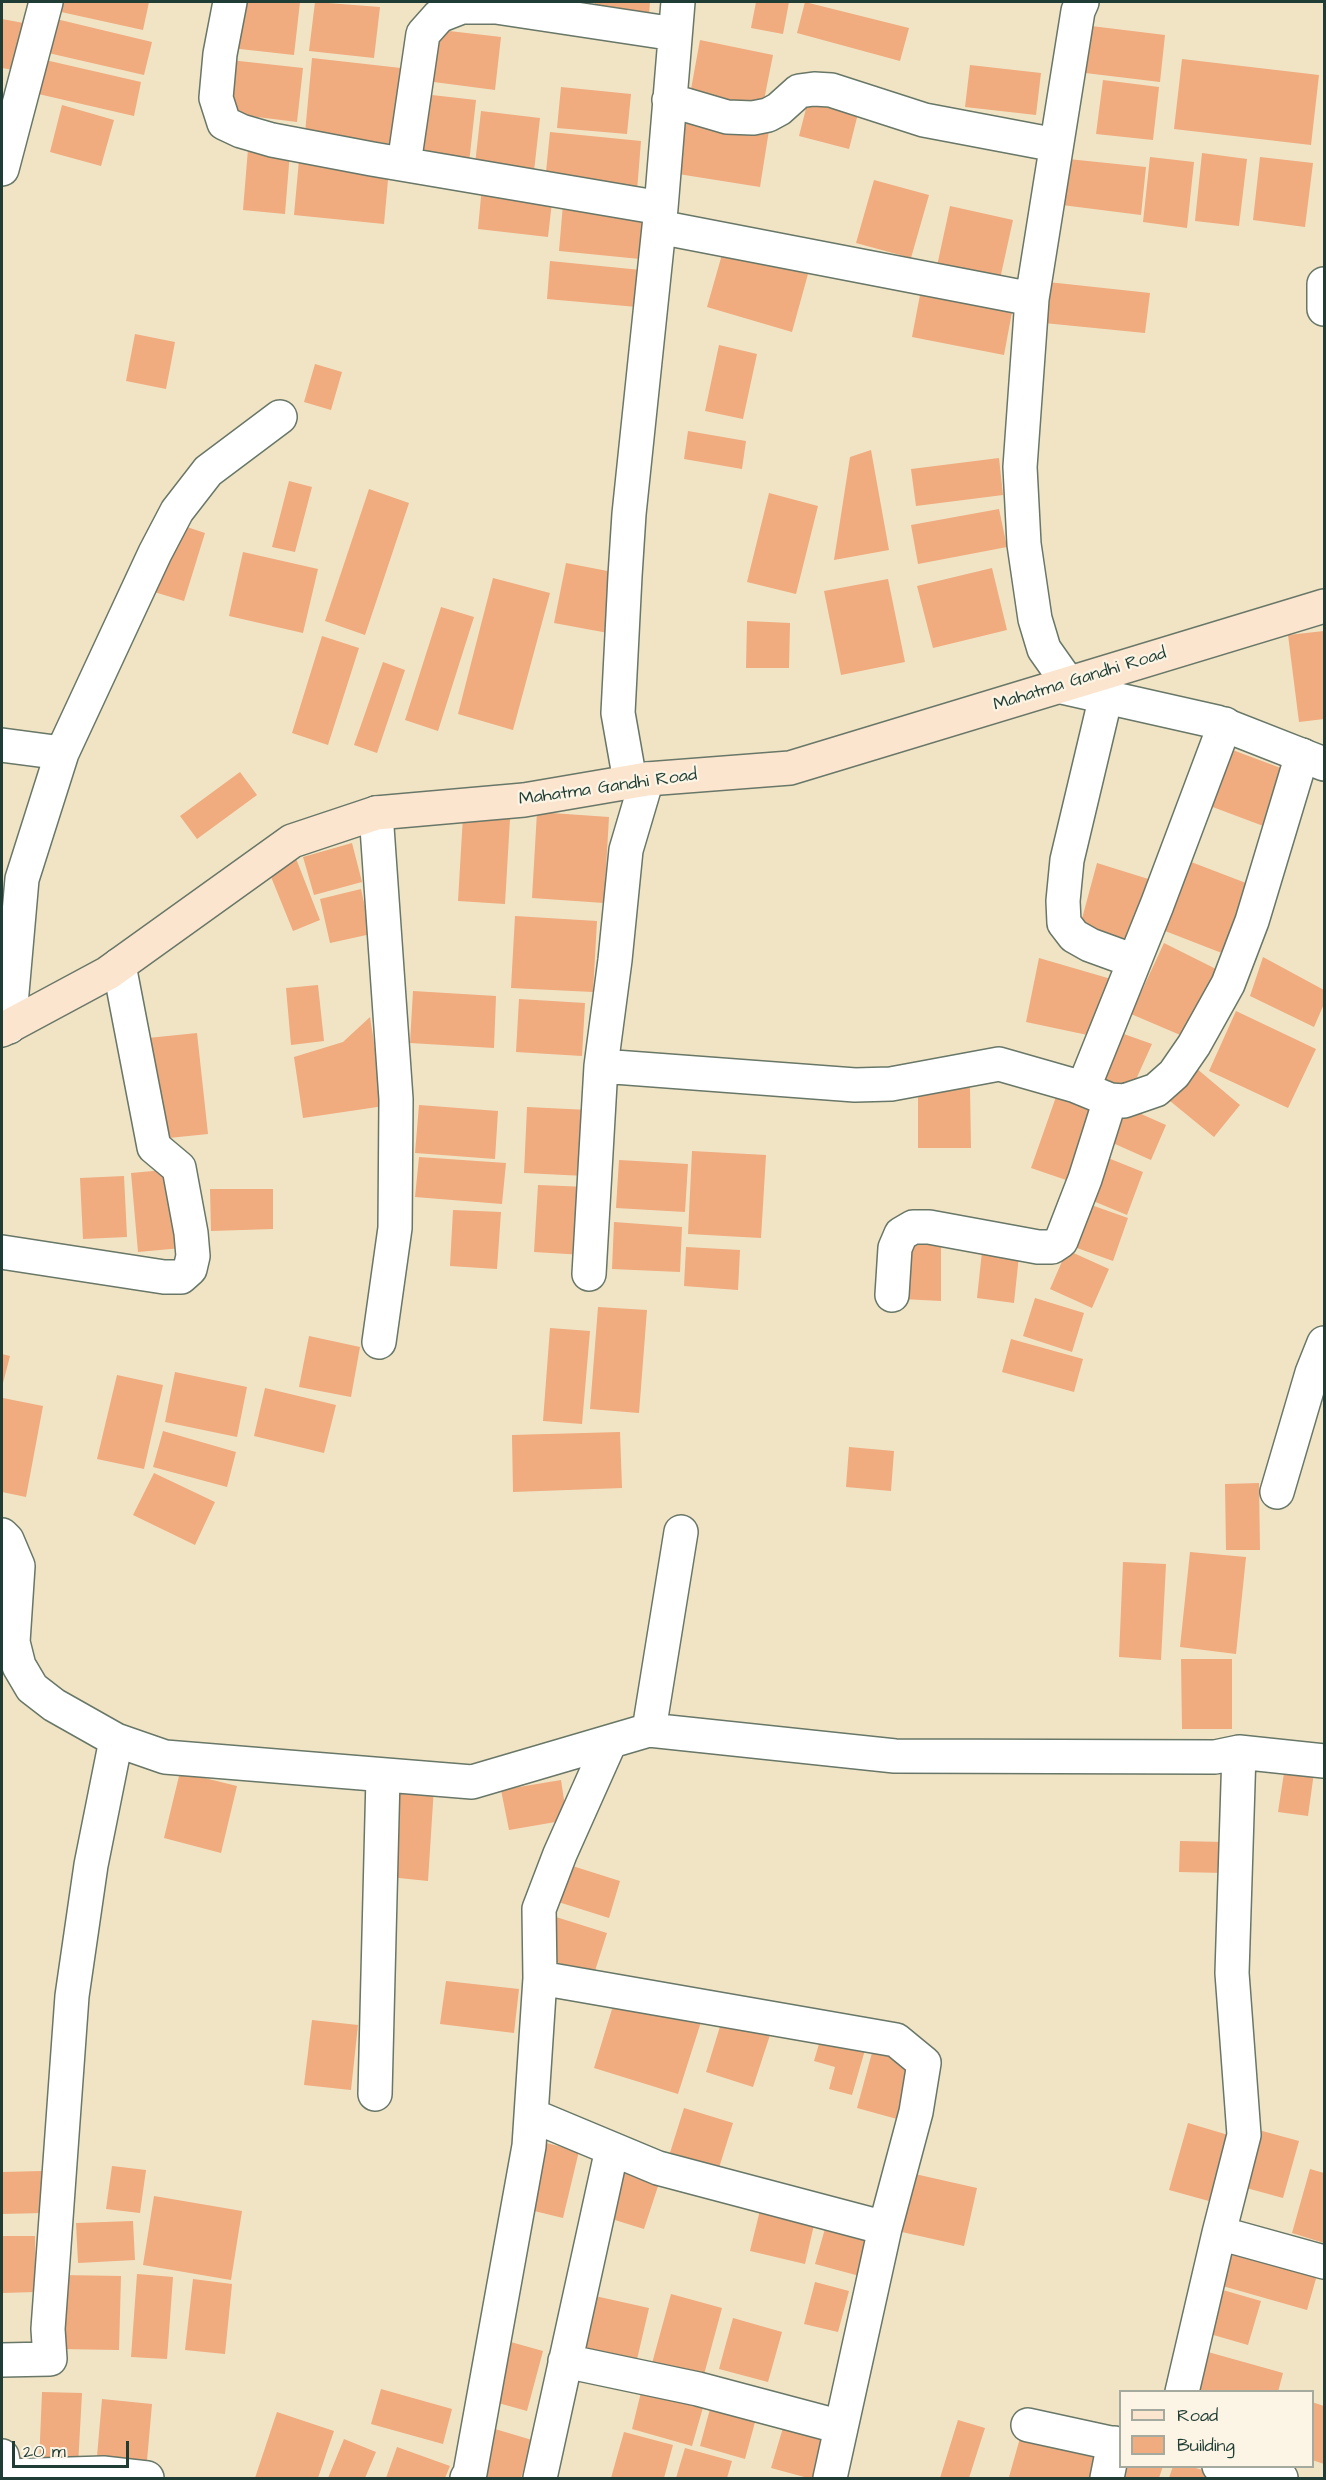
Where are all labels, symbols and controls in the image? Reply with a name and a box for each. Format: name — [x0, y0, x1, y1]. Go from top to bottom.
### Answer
street label: Mahatma Gandhi Road — [991, 643, 1169, 717]
street label: Mahatma Gandhi Road — [517, 765, 699, 811]
legend — [1119, 2390, 1314, 2468]
text: Road — [1177, 2403, 1218, 2428]
scale bar — [15, 2429, 132, 2467]
text: Building — [1177, 2433, 1235, 2458]
text: 20 m — [23, 2439, 66, 2464]

